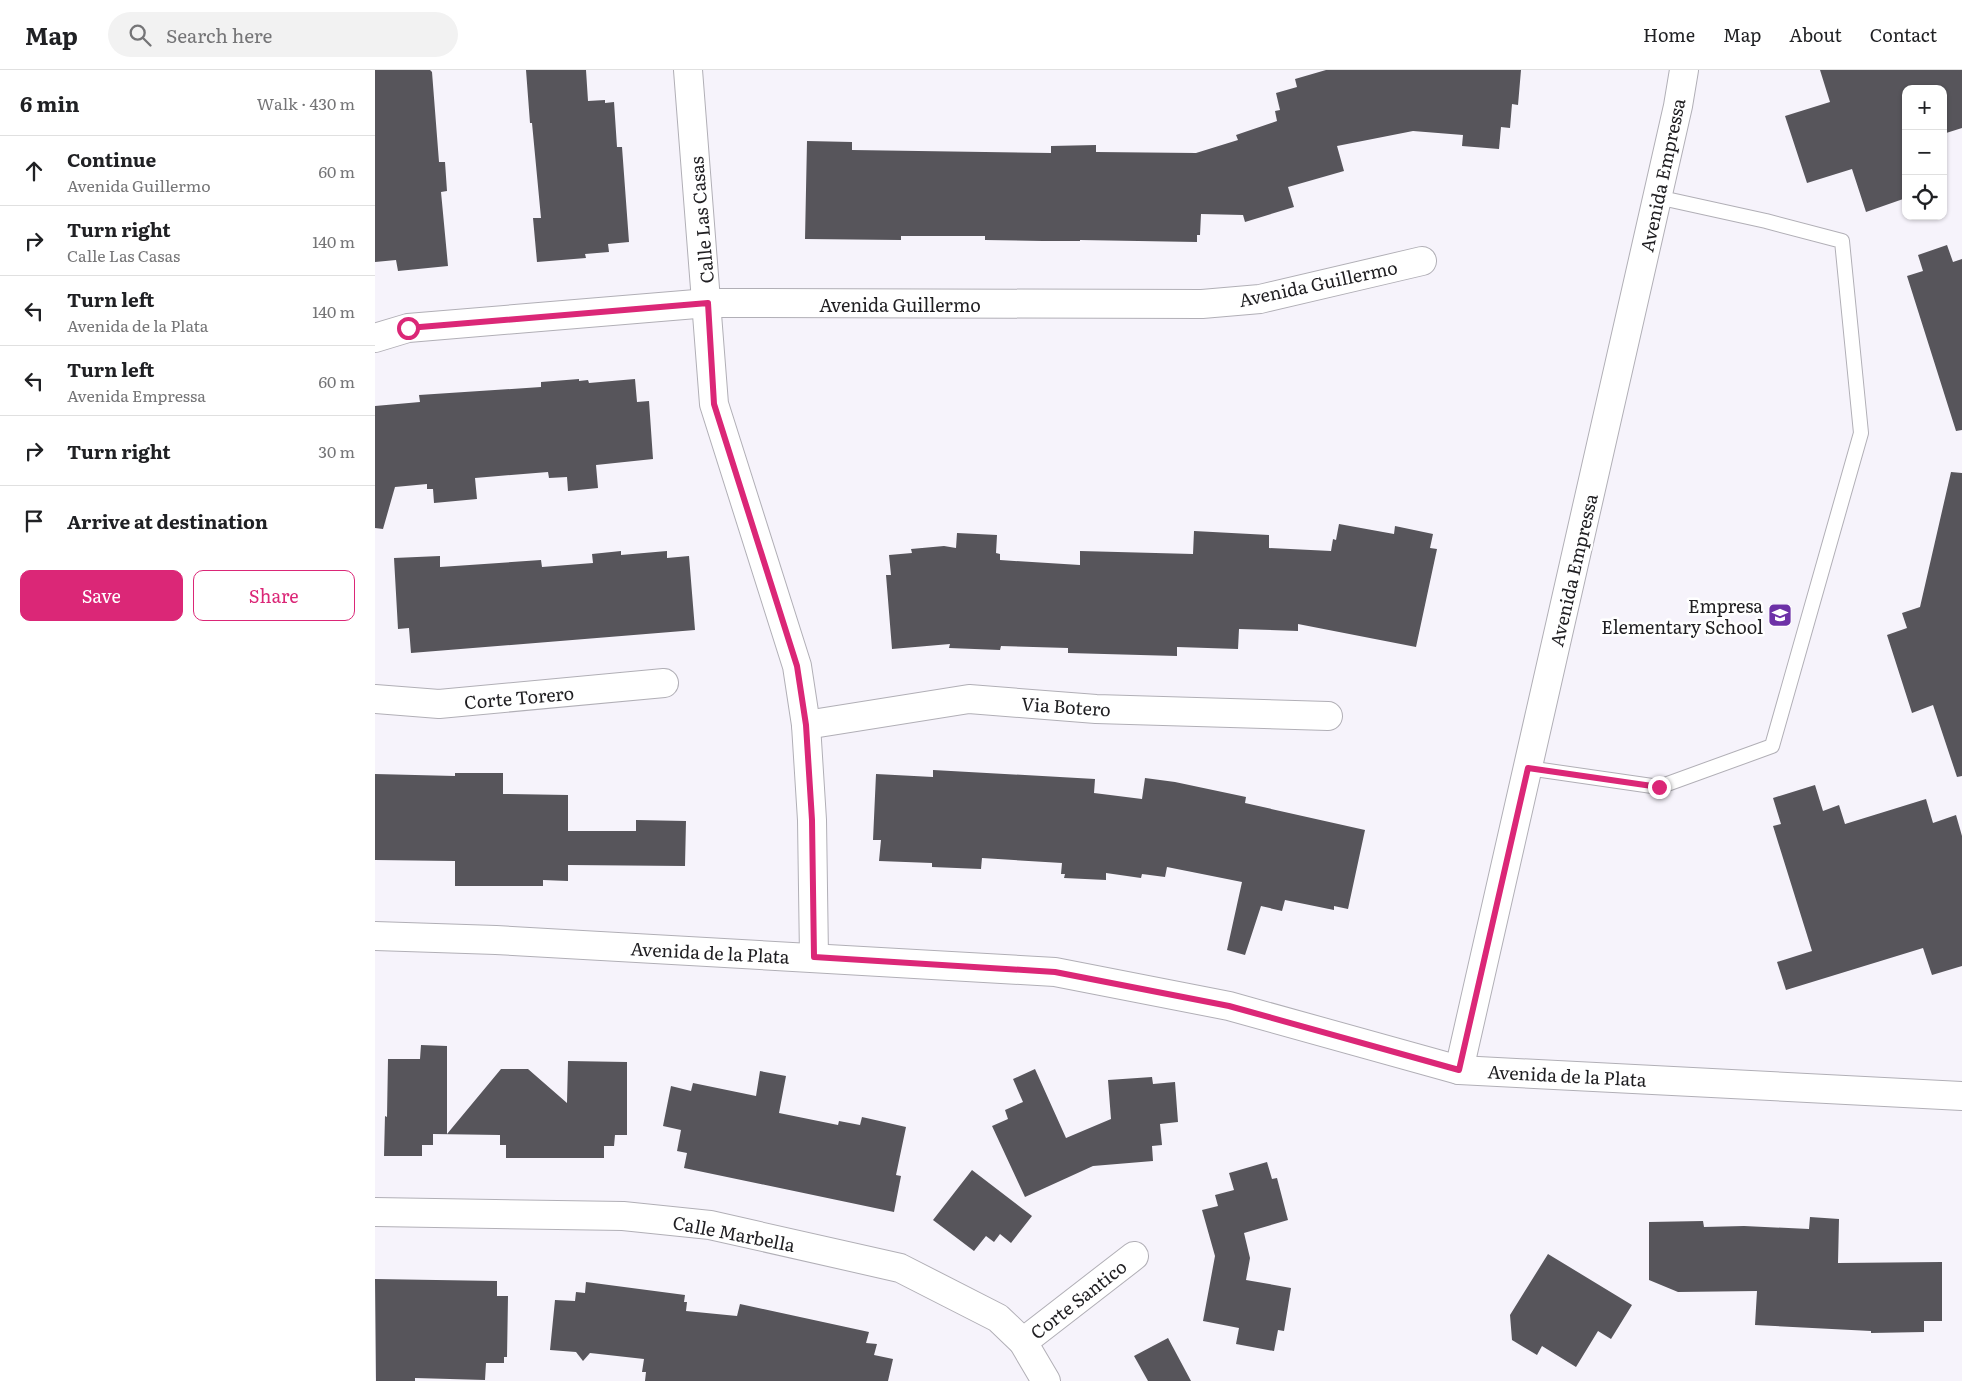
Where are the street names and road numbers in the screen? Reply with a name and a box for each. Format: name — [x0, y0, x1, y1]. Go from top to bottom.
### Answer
street label: Avenida Empressa — [1633, 95, 1692, 254]
street label: Calle Las Casas — [682, 155, 720, 285]
street label: Avenida Guillermo — [1236, 253, 1400, 313]
street label: Avenida Guillermo — [819, 291, 981, 318]
street label: Avenida Empressa — [1542, 491, 1604, 649]
street label: Corte Torero — [463, 679, 575, 715]
street label: Via Botero — [1020, 689, 1112, 723]
street label: Avenida de la Plata — [630, 934, 790, 970]
street label: Avenida de la Plata — [1487, 1057, 1647, 1093]
street label: Calle Marbella — [671, 1208, 798, 1258]
street label: Corte Santico — [1024, 1253, 1132, 1345]

